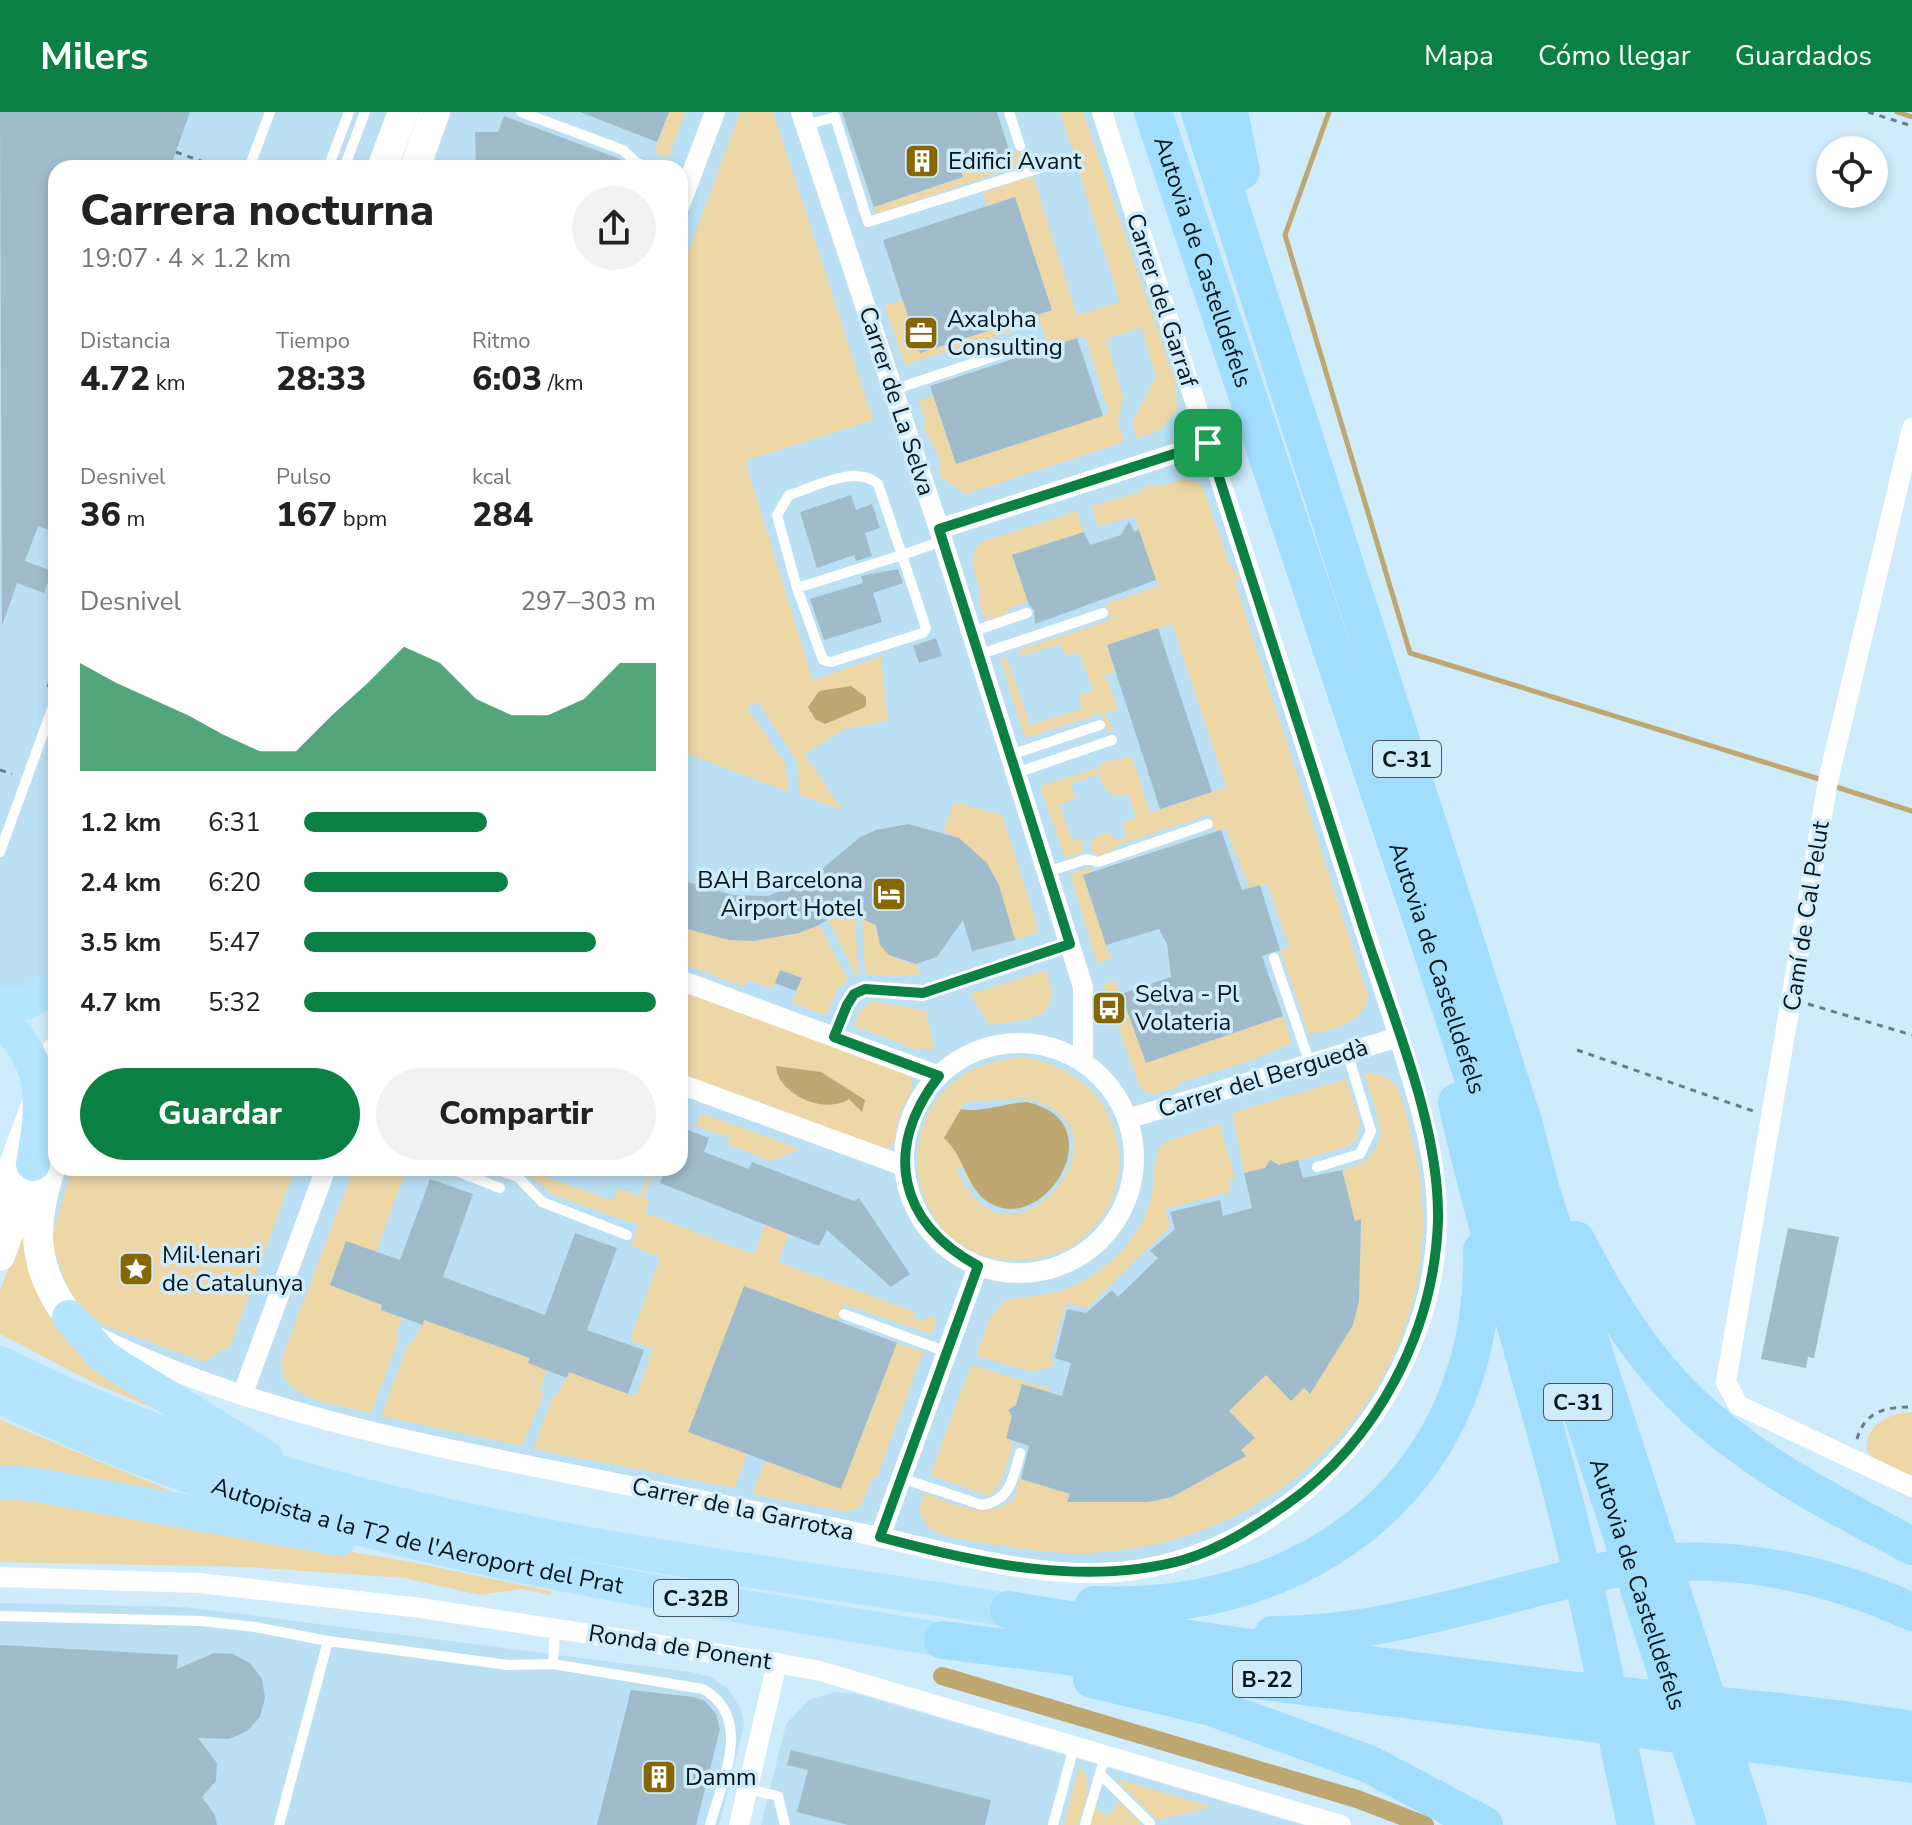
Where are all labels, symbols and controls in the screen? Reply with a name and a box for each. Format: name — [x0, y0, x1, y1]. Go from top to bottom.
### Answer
text: Milers — [40, 31, 148, 82]
text: Mapa — [1424, 37, 1494, 75]
text: Cómo llegar — [1538, 37, 1691, 75]
text: Guardados — [1735, 37, 1872, 75]
street label: Autovia de Castelldefels — [1146, 132, 1260, 392]
map controls — [1816, 136, 1888, 208]
button: locate — [1816, 136, 1888, 208]
building icon: Edifici Avant — [903, 142, 941, 180]
place label: Edifici Avant — [948, 145, 1082, 177]
text: Carrera nocturna — [80, 181, 434, 241]
button: share — [572, 186, 656, 270]
street label: Carrer del Garraf — [1119, 209, 1205, 392]
text: 19:07 · 4 × 1.2 km — [80, 241, 291, 276]
street label: Carrer de La Selva — [851, 302, 943, 500]
place label: Axalpha Consulting — [947, 303, 1063, 363]
office icon: Axalpha Consulting — [902, 314, 940, 352]
text: Distancia — [80, 326, 171, 356]
text: Tiempo — [276, 326, 350, 356]
text: Ritmo — [472, 326, 531, 356]
text: 4.72 — [80, 356, 150, 402]
text: 28:33 — [276, 356, 366, 402]
text: 6:03 — [472, 356, 542, 402]
text: km — [150, 368, 186, 398]
text: /km — [542, 368, 584, 398]
pin — [1174, 409, 1242, 477]
icon: arrive — [1186, 421, 1230, 465]
text: Desnivel — [80, 462, 166, 492]
text: Pulso — [276, 462, 331, 492]
text: kcal — [472, 462, 511, 492]
text: 36 — [80, 492, 121, 538]
text: 167 — [276, 492, 337, 538]
text: 284 — [472, 492, 533, 538]
text: m — [121, 504, 145, 534]
text: bpm — [337, 504, 387, 534]
text: Desnivel — [80, 584, 181, 619]
text: 297–303 m — [520, 584, 656, 619]
road number: C-31 — [1373, 741, 1441, 777]
text: 1.2 km — [80, 805, 161, 840]
text: 6:31 — [208, 805, 261, 840]
street label: Camí de Cal Pelut — [1775, 818, 1837, 1013]
street label: Autovia de Castelldefels — [1381, 838, 1493, 1098]
place label: BAH Barcelona Airport Hotel — [697, 864, 863, 924]
text: 2.4 km — [80, 865, 161, 900]
text: 6:20 — [208, 865, 261, 900]
hotel icon: BAH Barcelona Airport Hotel — [870, 875, 908, 913]
text: 3.5 km — [80, 925, 161, 960]
text: 5:47 — [208, 925, 261, 960]
place label: Selva - Pl Volateria — [1134, 978, 1239, 1038]
text: 4.7 km — [80, 985, 161, 1020]
text: 5:32 — [208, 985, 261, 1020]
bus stop icon: Selva - Pl Volateria — [1090, 989, 1128, 1027]
street label: Carrer del Berguedà — [1154, 1031, 1372, 1125]
button: Guardar — [80, 1068, 360, 1160]
button: Compartir — [376, 1068, 656, 1160]
place label: Mil·lenari de Catalunya — [162, 1239, 303, 1299]
place icon: Mil·lenari de Catalunya — [117, 1250, 155, 1288]
road number: C-31 — [1544, 1384, 1612, 1420]
street label: Autovia de Castelldefels — [1582, 1454, 1694, 1714]
street label: Autopista a la T2 de l'Aeroport del Prat — [207, 1469, 627, 1602]
street label: Carrer de la Garrotxa — [629, 1470, 857, 1548]
road number: C-32B — [654, 1580, 738, 1616]
street label: Ronda de Ponent — [586, 1617, 774, 1677]
road number: B-22 — [1233, 1661, 1301, 1697]
building icon: Damm — [640, 1758, 678, 1796]
place label: Damm — [685, 1761, 757, 1793]

